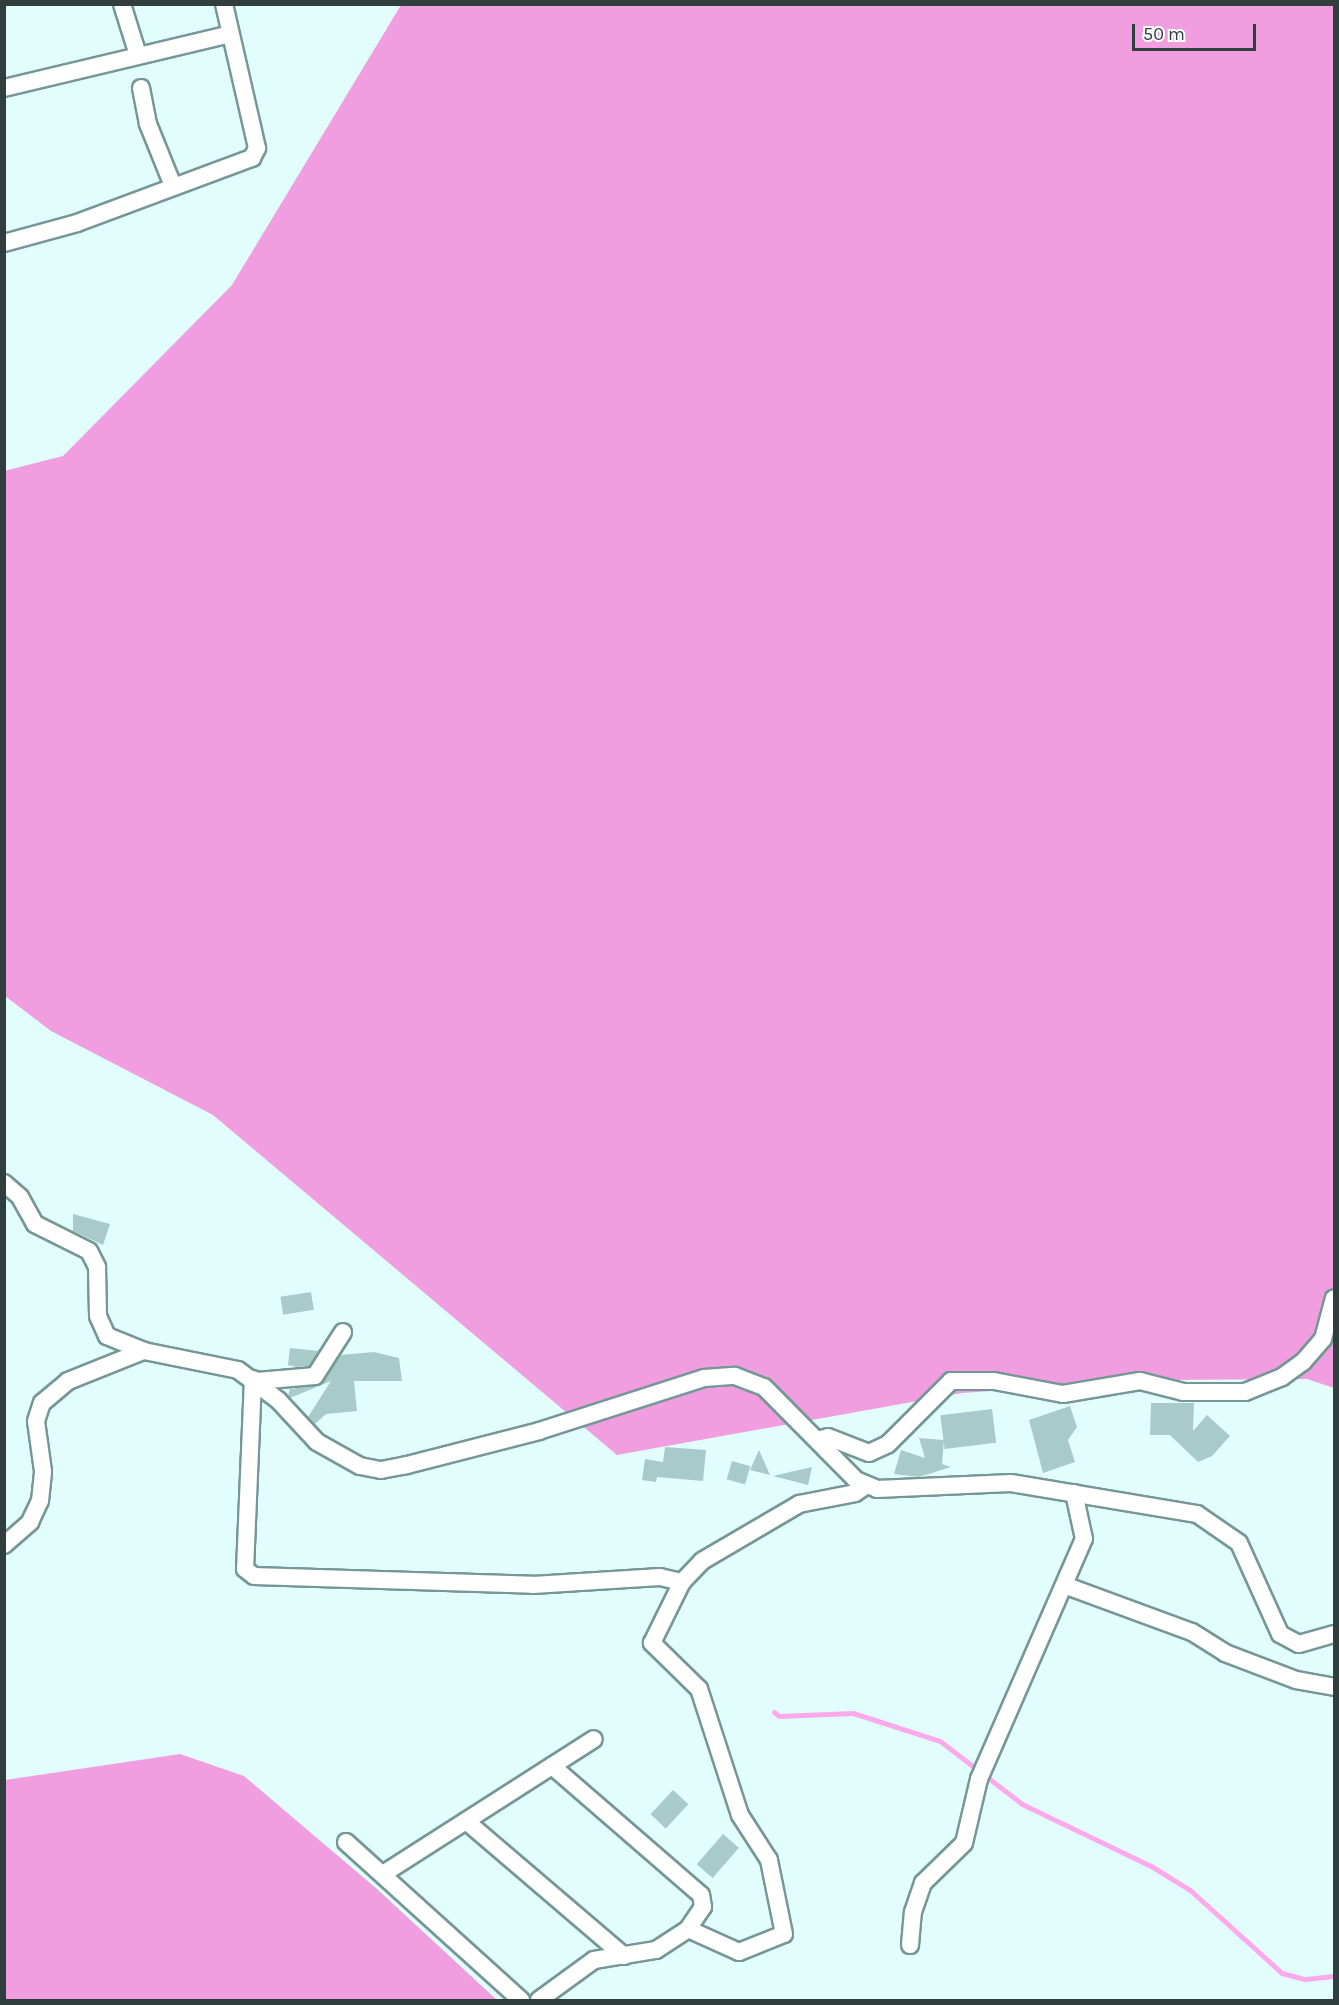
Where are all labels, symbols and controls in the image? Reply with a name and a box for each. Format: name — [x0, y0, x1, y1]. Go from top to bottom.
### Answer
scale bar — [1135, 12, 1260, 50]
text: 50 m — [1143, 23, 1185, 45]

